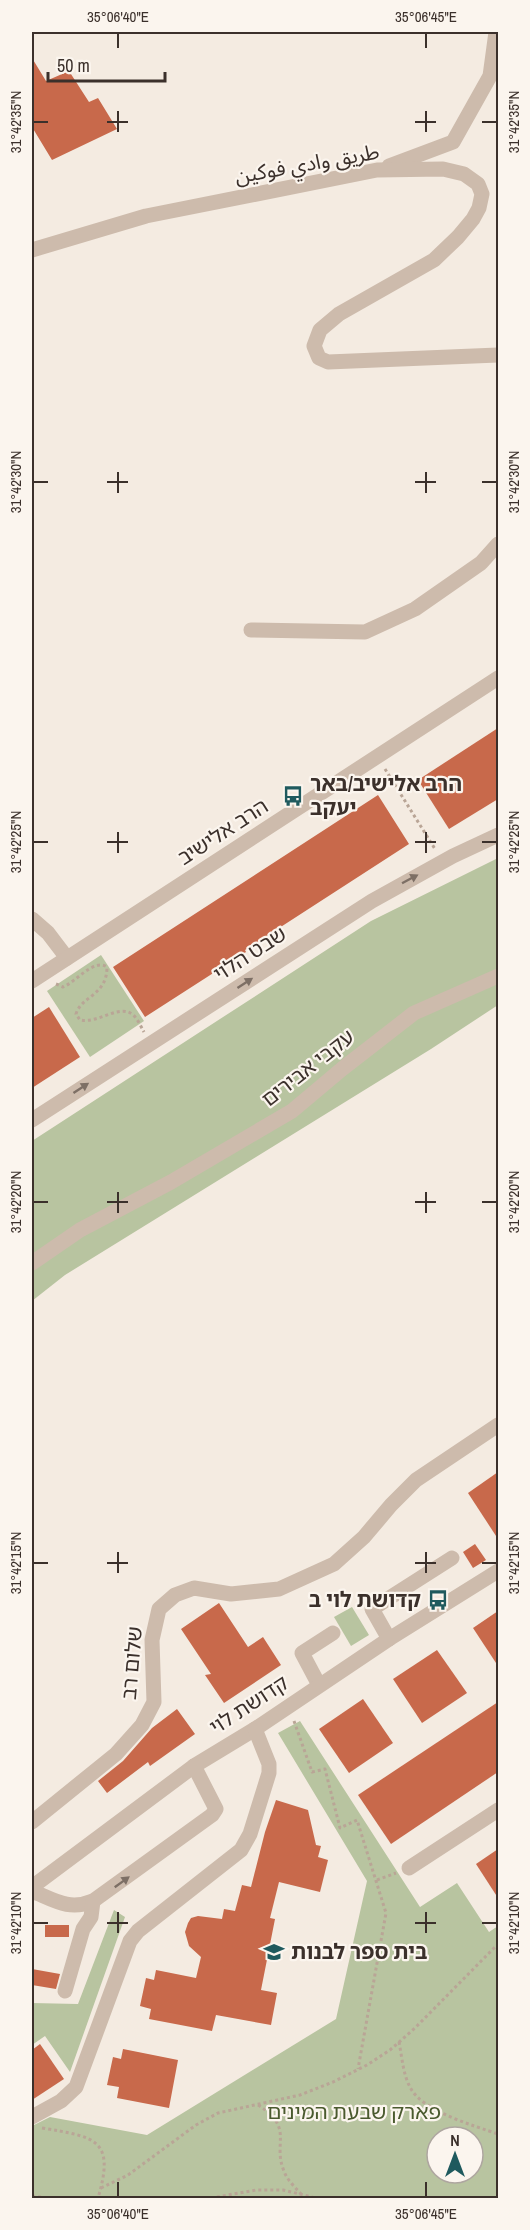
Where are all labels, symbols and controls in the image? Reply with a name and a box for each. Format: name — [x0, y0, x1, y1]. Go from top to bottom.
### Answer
text: 35°06'40"E — [87, 6, 149, 27]
text: 35°06'45"E — [395, 6, 457, 27]
scale bar — [48, 45, 165, 83]
text: 50 m — [57, 53, 90, 78]
text: 31°42'35"N — [5, 91, 26, 153]
text: 31°42'35"N — [503, 91, 524, 153]
street label: طريق وادي فوکين — [232, 137, 382, 192]
text: 31°42'30"N — [5, 451, 26, 513]
text: 31°42'30"N — [503, 451, 524, 513]
place label: הרב אלישיב/באר יעקב — [310, 769, 462, 822]
bus stop icon: הרב אלישיב/באר יעקב — [281, 784, 305, 808]
street label: הרב אלישיב — [172, 791, 274, 872]
text: 31°42'25"N — [5, 811, 26, 873]
text: 31°42'25"N — [503, 811, 524, 873]
one-way arrow — [402, 874, 419, 884]
street label: שבט הלוי — [208, 919, 292, 988]
one-way arrow — [237, 977, 253, 988]
street label: עקבי אבירים — [255, 1022, 360, 1113]
one-way arrow — [73, 1083, 89, 1094]
text: 31°42'20"N — [5, 1171, 26, 1233]
text: 31°42'20"N — [503, 1171, 524, 1233]
text: 31°42'15"N — [5, 1532, 26, 1594]
text: 31°42'15"N — [503, 1532, 524, 1594]
place label: קדושת לוי ב — [309, 1585, 421, 1614]
bus stop icon: קדושת לוי ב — [426, 1588, 450, 1612]
street label: שלום רב — [114, 1625, 149, 1701]
street label: קדושת לוי — [204, 1668, 294, 1741]
one-way arrow — [114, 1876, 130, 1888]
text: 31°42'10"N — [5, 1892, 26, 1954]
text: 31°42'10"N — [503, 1892, 524, 1954]
place label: בית ספר לבנות — [291, 1937, 428, 1966]
school or university icon: בית ספר לבנות — [262, 1940, 286, 1964]
park label: פארק שבעת המינים — [267, 2097, 441, 2126]
north arrow — [425, 2125, 485, 2185]
text: N — [450, 2129, 460, 2151]
text: 35°06'40"E — [87, 2203, 149, 2224]
text: 35°06'45"E — [395, 2203, 457, 2224]

